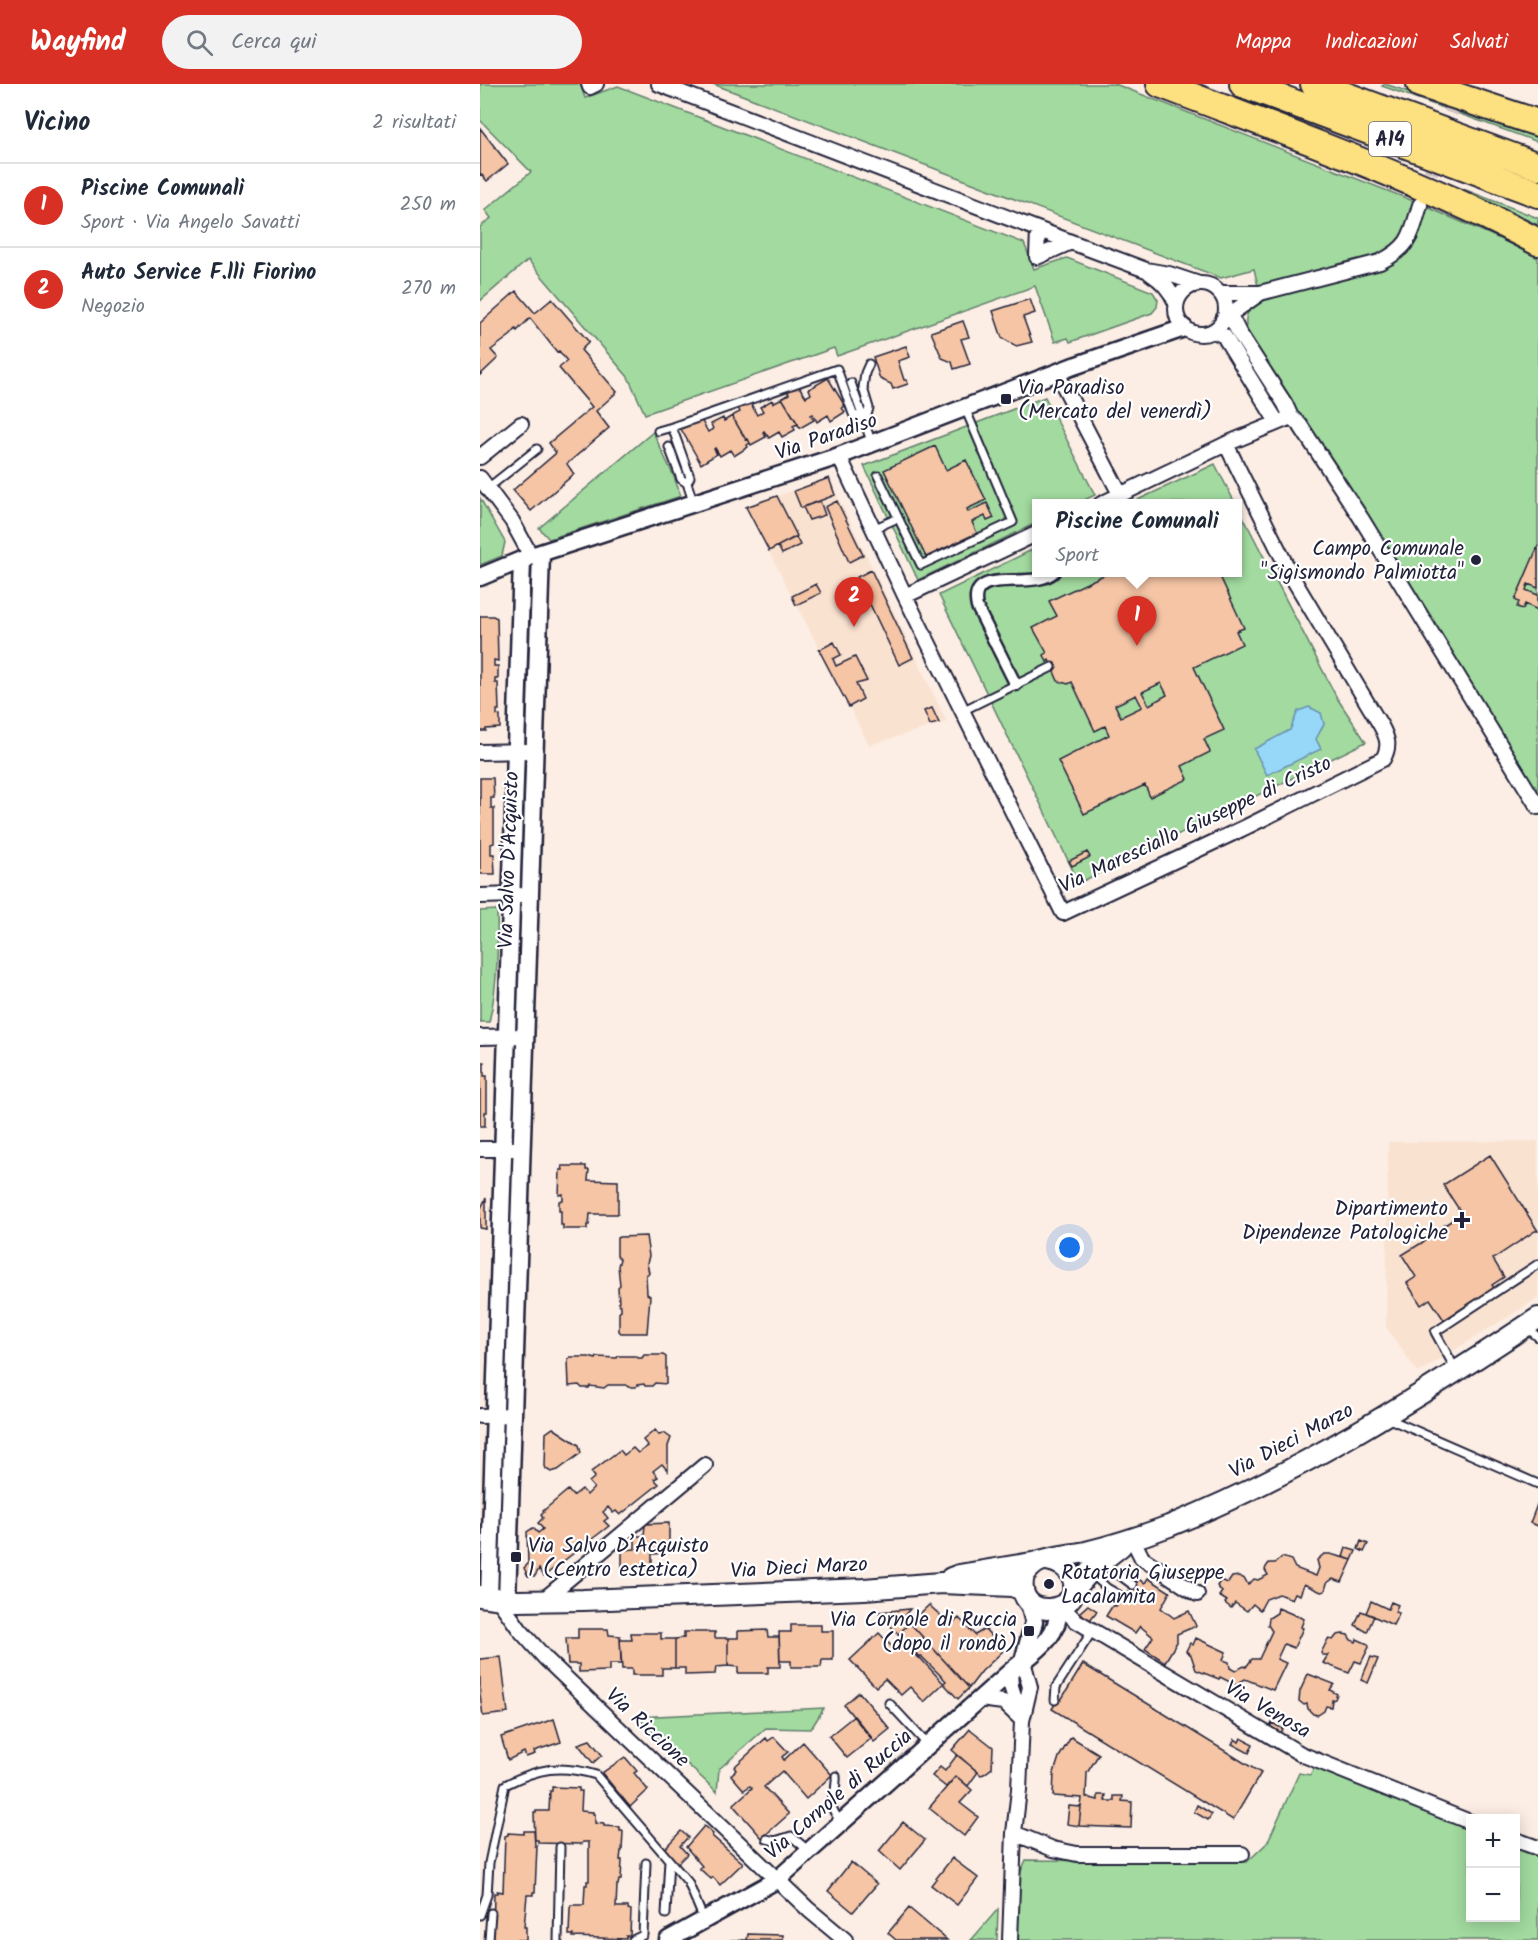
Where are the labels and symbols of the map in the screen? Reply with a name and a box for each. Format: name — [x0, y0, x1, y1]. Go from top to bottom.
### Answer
road number: A14 — [1369, 122, 1411, 156]
place label: Via Paradiso (Mercato del venerdì) — [1018, 372, 1212, 429]
marker: Via Paradiso (Mercato del venerdì) — [999, 392, 1013, 406]
street label: Via Paradiso — [771, 404, 882, 470]
place label: Campo Comunale "Sigismondo Palmiotta" — [1260, 533, 1465, 590]
marker: Campo Comunale "Sigismondo Palmiotta" — [1469, 553, 1483, 567]
pin: 2 — [834, 578, 874, 627]
pin: 1 — [1118, 596, 1156, 646]
street label: Via Maresciallo Giuseppe di Cristo — [1054, 747, 1338, 903]
street label: Via Salvo D'Acquisto — [490, 771, 529, 949]
place label: Dipartimento Dipendenze Patologiche — [1242, 1193, 1449, 1250]
marker: Dipartimento Dipendenze Patologiche — [1453, 1211, 1471, 1229]
your location — [1055, 1233, 1084, 1262]
street label: Via Dieci Marzo — [1223, 1395, 1360, 1488]
place label: Via Salvo D’Acquisto 1 (Centro estetica) — [528, 1530, 709, 1587]
street label: Via Dieci Marzo — [730, 1548, 869, 1589]
marker: Via Salvo D’Acquisto 1 (Centro estetica) — [509, 1550, 523, 1564]
place label: Rotatoria Giuseppe Lacalamita — [1061, 1557, 1225, 1614]
marker: Rotatoria Giuseppe Lacalamita — [1042, 1577, 1056, 1591]
place label: Via Cornole di Ruccia (dopo il rondò) — [830, 1604, 1017, 1661]
marker: Via Cornole di Ruccia (dopo il rondò) — [1022, 1624, 1036, 1638]
street label: Via Venosa — [1218, 1672, 1316, 1748]
street label: Via Riccione — [597, 1680, 697, 1777]
street label: Via Cornole di Ruccia — [758, 1721, 920, 1869]

